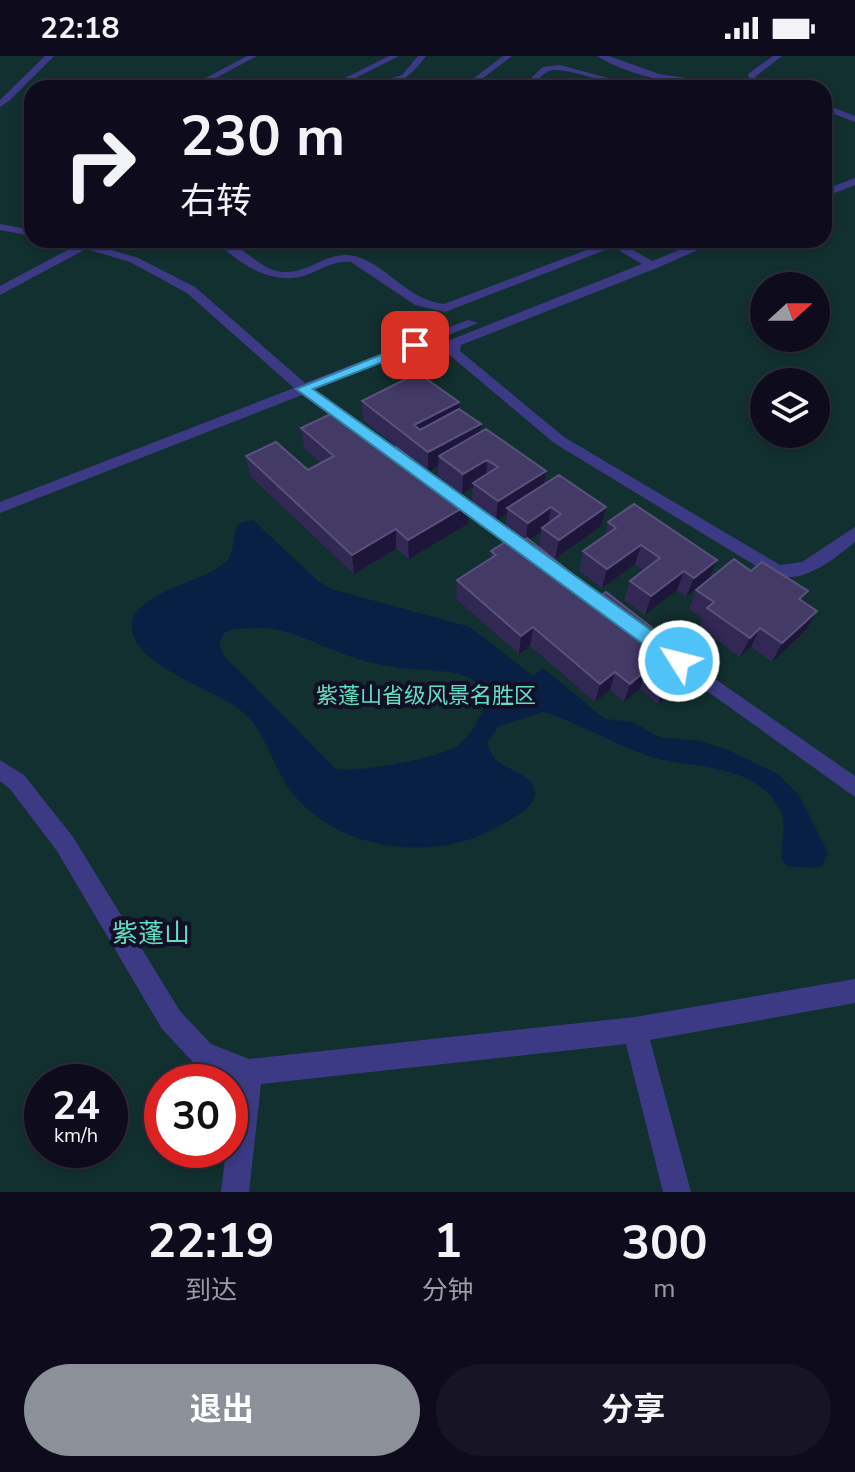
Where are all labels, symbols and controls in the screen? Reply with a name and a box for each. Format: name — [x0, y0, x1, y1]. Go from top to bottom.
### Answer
text: 22:18 — [40, 8, 119, 49]
text: 230 m — [180, 98, 345, 175]
icon: right — [48, 112, 152, 216]
text: 右转 — [180, 177, 252, 226]
north arrow — [750, 272, 830, 352]
map controls — [750, 272, 830, 448]
pin — [381, 311, 449, 379]
icon: arrive — [393, 323, 437, 367]
button: layers — [750, 368, 830, 448]
position arrow — [637, 619, 721, 703]
park label: 紫蓬山省级风景名胜区 — [316, 681, 536, 711]
park label: 紫蓬山 — [112, 916, 190, 951]
speed limit sign: 30 — [144, 1064, 248, 1168]
text: 24 — [52, 1079, 100, 1133]
text: km/h — [54, 1122, 98, 1149]
text: 22:19 — [147, 1208, 274, 1274]
text: 1 — [433, 1208, 462, 1274]
text: 300 — [621, 1210, 708, 1276]
text: m — [653, 1271, 676, 1306]
text: 到达 — [185, 1273, 237, 1308]
text: 分钟 — [422, 1273, 474, 1308]
button: 退出 — [24, 1364, 420, 1456]
button: 分享 — [436, 1364, 831, 1456]

